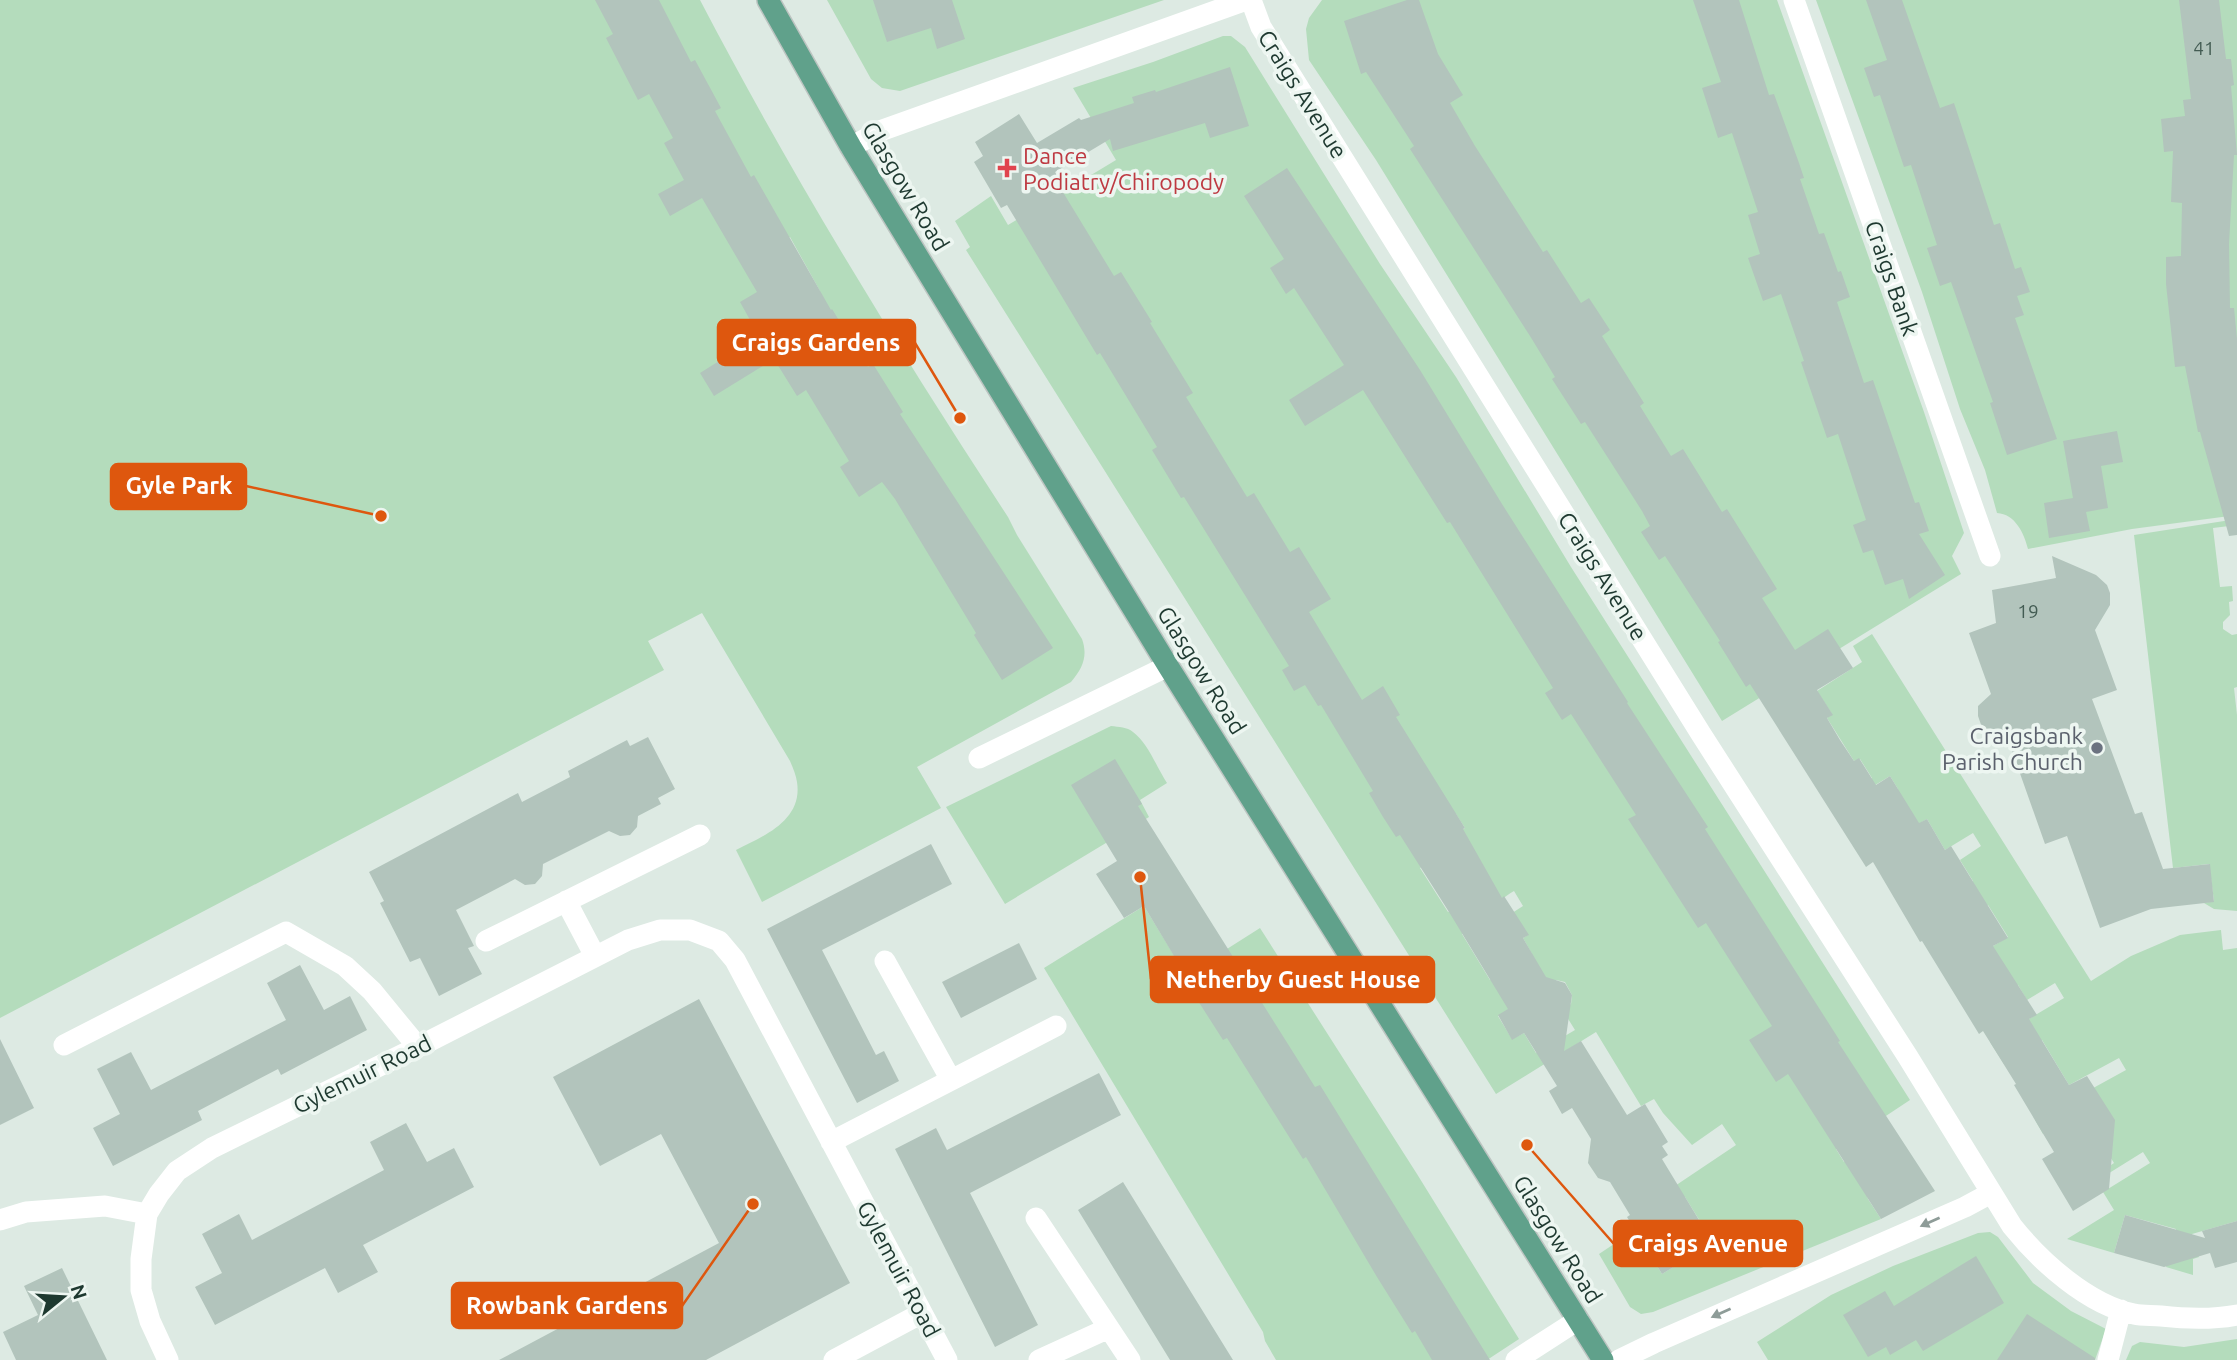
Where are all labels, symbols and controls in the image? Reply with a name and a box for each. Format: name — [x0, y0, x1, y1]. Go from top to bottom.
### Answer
street label: Craigs Avenue — [1254, 25, 1352, 163]
house number: 41 — [2193, 37, 2215, 59]
street label: Glasgow Road — [858, 117, 954, 255]
place label: Dance Podiatry/Chiropody — [1023, 143, 1224, 194]
marker: Dance Podiatry/Chiropody — [997, 158, 1017, 178]
street label: Craigs Bank — [1861, 217, 1923, 339]
callout: Craigs Gardens — [718, 320, 915, 365]
text: Craigs Gardens — [732, 329, 900, 356]
callout: Gyle Park — [111, 464, 246, 509]
text: Gyle Park — [125, 472, 233, 499]
street label: Craigs Avenue — [1554, 507, 1652, 645]
house number: 19 — [2017, 600, 2039, 622]
street label: Glasgow Road — [1153, 602, 1251, 738]
place label: Craigsbank Parish Church — [1942, 723, 2083, 774]
marker: Craigsbank Parish Church — [2089, 740, 2105, 756]
callout: Netherby Guest House — [1151, 957, 1434, 1002]
text: Netherby Guest House — [1165, 966, 1421, 993]
street label: Gylemuir Road — [289, 1030, 435, 1118]
street label: Glasgow Road — [1509, 1171, 1607, 1307]
street label: Gylemuir Road — [853, 1197, 945, 1341]
one-way arrow — [1920, 1216, 1940, 1228]
callout: Craigs Avenue — [1614, 1221, 1802, 1266]
text: Craigs Avenue — [1628, 1230, 1788, 1257]
north arrow — [28, 1262, 98, 1332]
text: N — [67, 1282, 92, 1302]
callout: Rowbank Gardens — [452, 1283, 682, 1328]
text: Rowbank Gardens — [466, 1292, 668, 1319]
one-way arrow — [1711, 1308, 1732, 1319]

